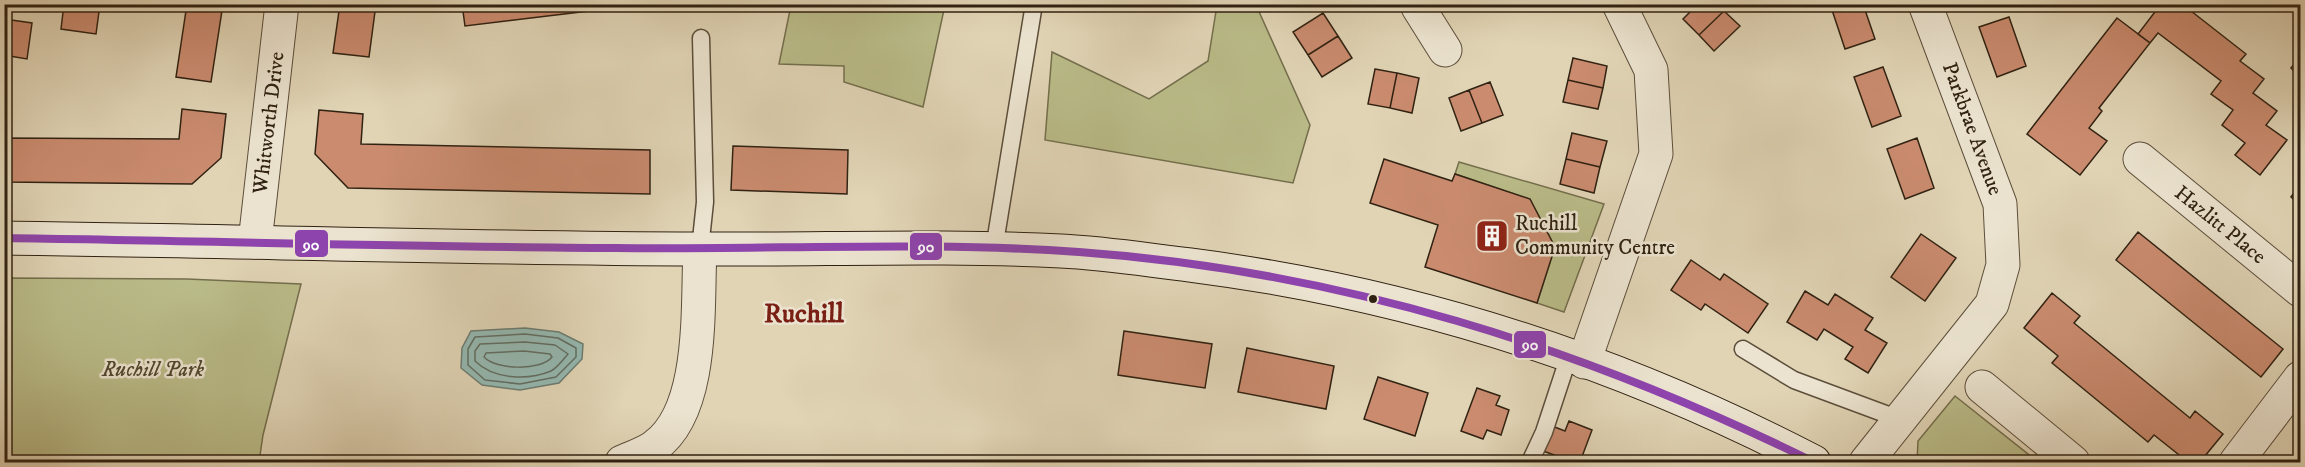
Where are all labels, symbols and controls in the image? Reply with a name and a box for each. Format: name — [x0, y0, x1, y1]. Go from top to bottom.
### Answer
street label: Whitworth Drive — [247, 50, 291, 197]
street label: Parkbrae Avenue — [1936, 59, 2008, 199]
street label: Hazlitt Place — [2169, 180, 2271, 270]
place label: Ruchill Community Centre — [1515, 211, 1675, 261]
building icon: Ruchill Community Centre — [1474, 218, 1510, 254]
line badge: 90 — [294, 229, 329, 258]
line badge: 90 — [909, 232, 943, 261]
text: 90 — [302, 235, 320, 255]
text: 90 — [917, 237, 935, 257]
unlabelled marker — [1367, 293, 1379, 305]
district label: Ruchill — [764, 297, 845, 331]
line badge: 90 — [1513, 330, 1547, 359]
text: 90 — [1521, 335, 1539, 355]
park label: Ruchill Park — [101, 357, 204, 383]

